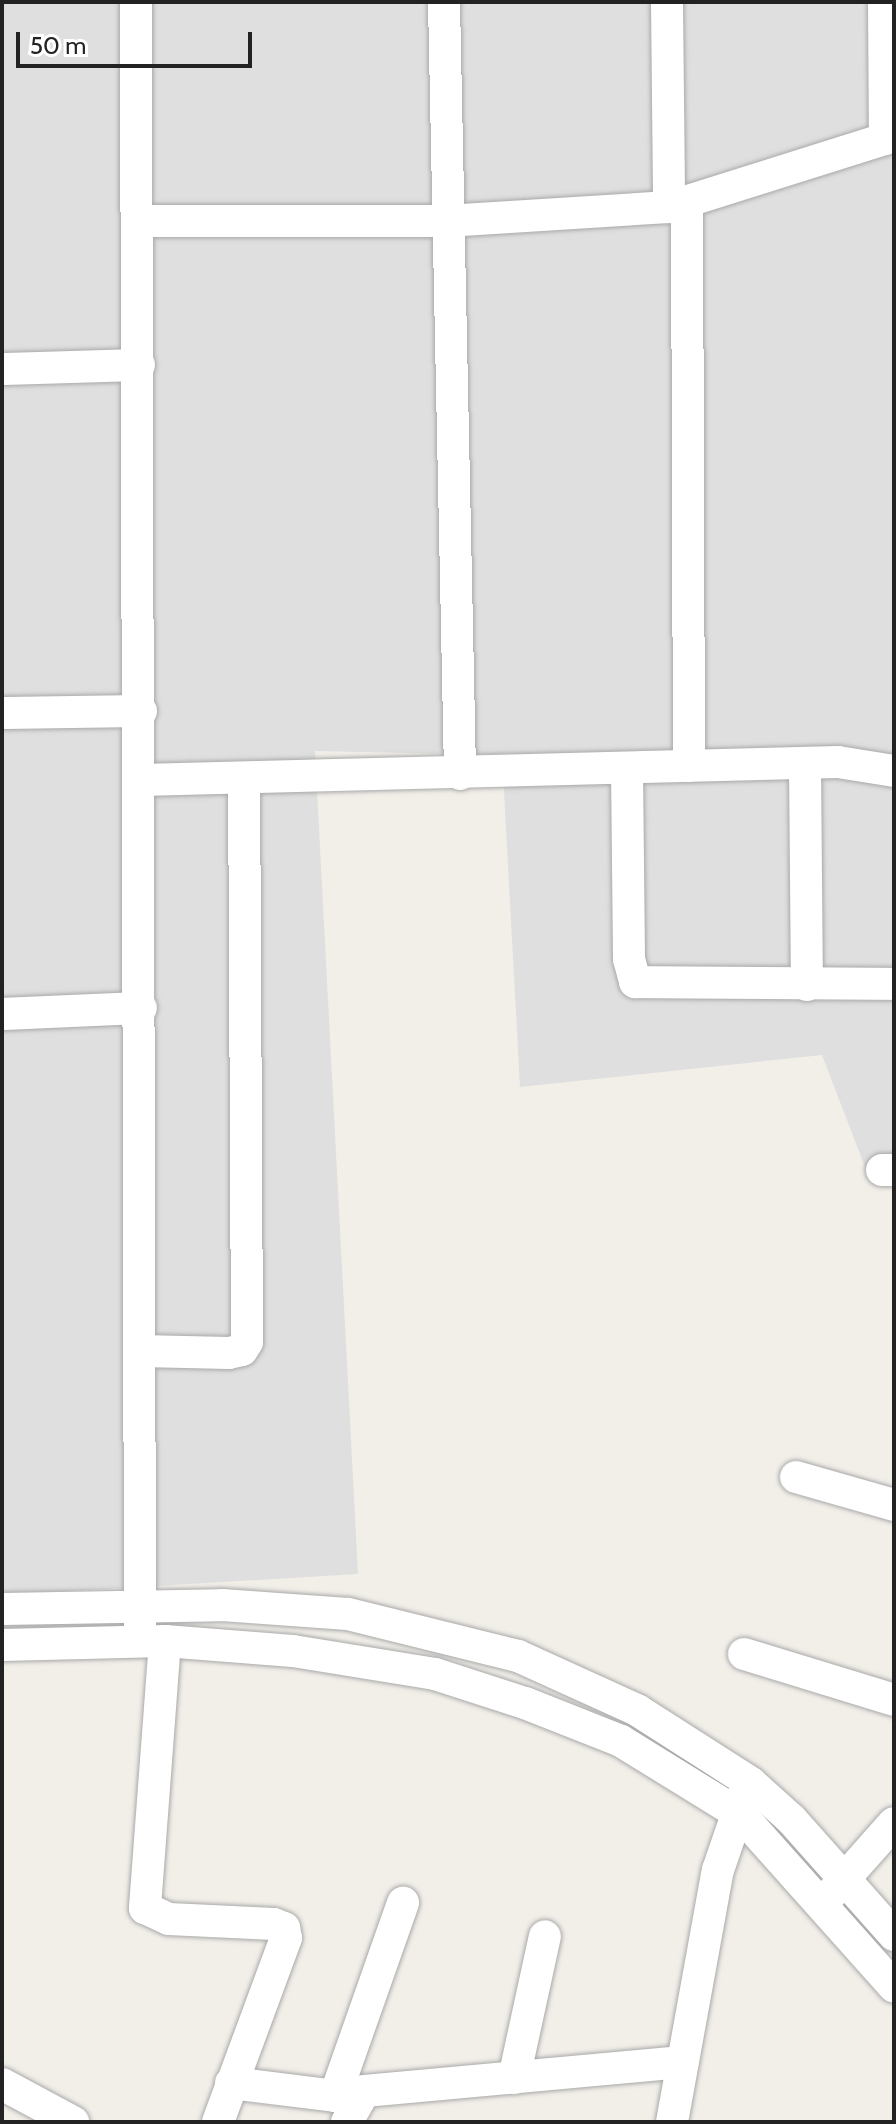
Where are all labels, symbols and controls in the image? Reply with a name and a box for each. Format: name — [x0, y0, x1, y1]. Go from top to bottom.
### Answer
scale bar — [20, 16, 256, 66]
text: 50 m — [30, 31, 86, 60]

